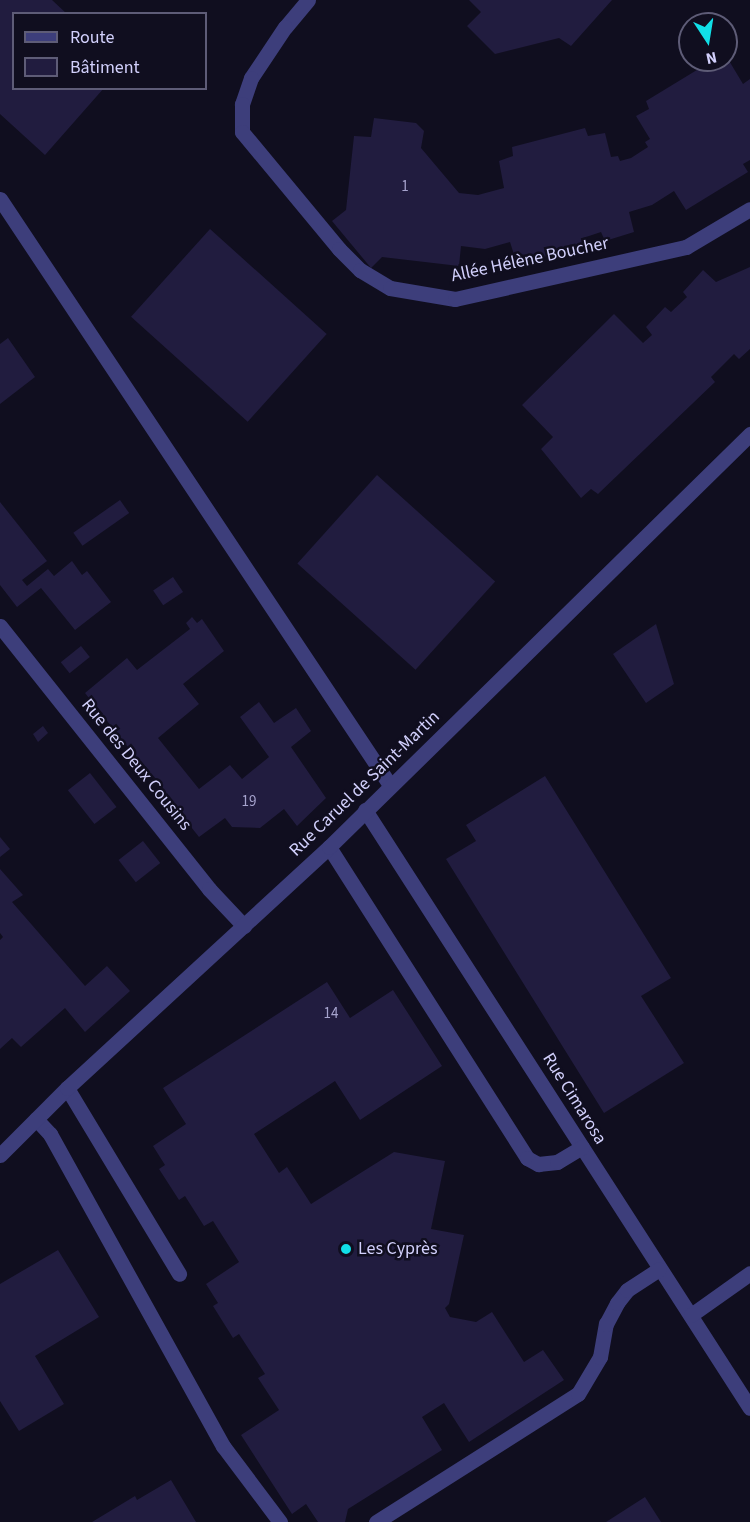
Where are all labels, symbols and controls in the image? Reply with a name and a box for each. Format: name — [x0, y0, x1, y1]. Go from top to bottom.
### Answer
legend — [12, 12, 207, 90]
north arrow — [678, 12, 738, 72]
text: Route — [70, 25, 114, 50]
text: N — [704, 46, 719, 70]
text: Bâtiment — [70, 55, 140, 80]
house number: 1 — [401, 178, 409, 196]
street label: Allée Hélène Boucher — [449, 233, 611, 287]
street label: Rue des Deux Cousins — [76, 695, 196, 835]
street label: Rue Caruel de Saint-Martin — [285, 707, 445, 861]
house number: 19 — [242, 793, 256, 811]
house number: 14 — [324, 1005, 338, 1023]
street label: Rue Cimarosa — [537, 1049, 611, 1149]
place label: Les Cyprès — [358, 1238, 438, 1260]
marker: Les Cyprès — [339, 1242, 353, 1256]

